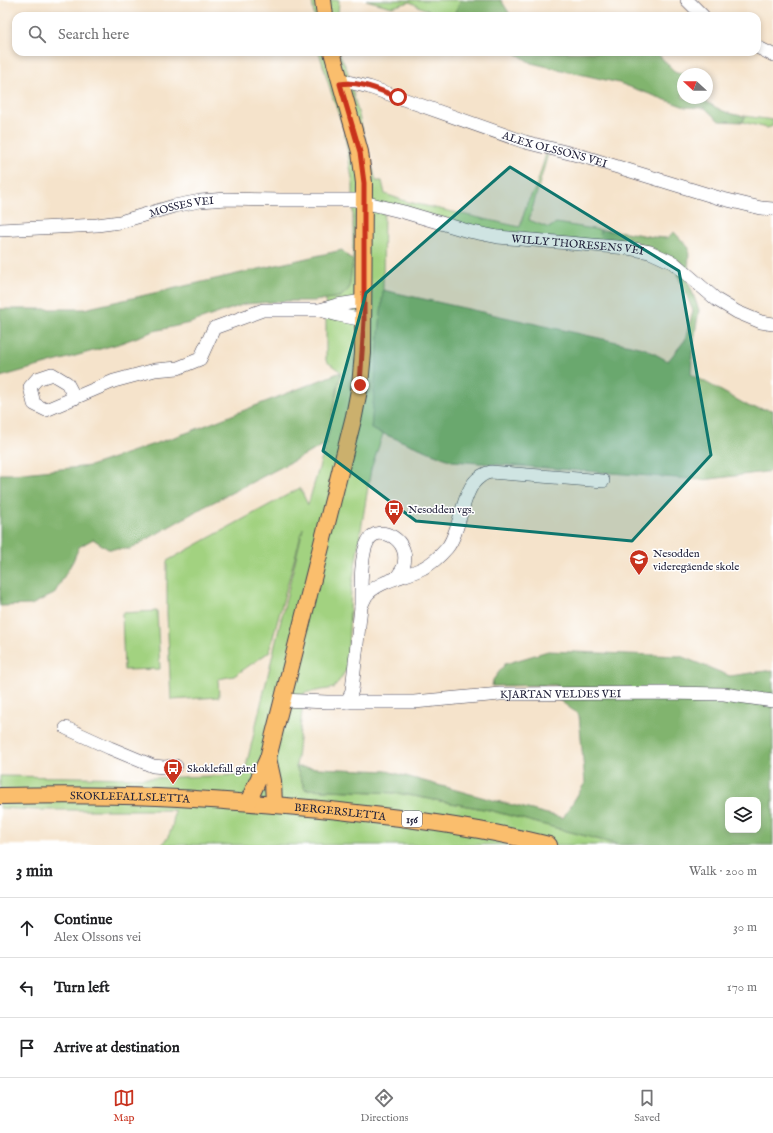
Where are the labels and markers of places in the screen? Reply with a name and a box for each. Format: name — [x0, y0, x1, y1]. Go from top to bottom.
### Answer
bus stop icon: Nesodden vgs. — [383, 498, 405, 526]
place label: Nesodden vgs. — [408, 503, 474, 517]
place label: Nesodden videregående skole — [653, 547, 739, 574]
school or university icon: Nesodden videregående skole — [628, 548, 650, 576]
bus stop icon: Skoklefall gård — [162, 757, 184, 785]
place label: Skoklefall gård — [187, 762, 256, 776]

